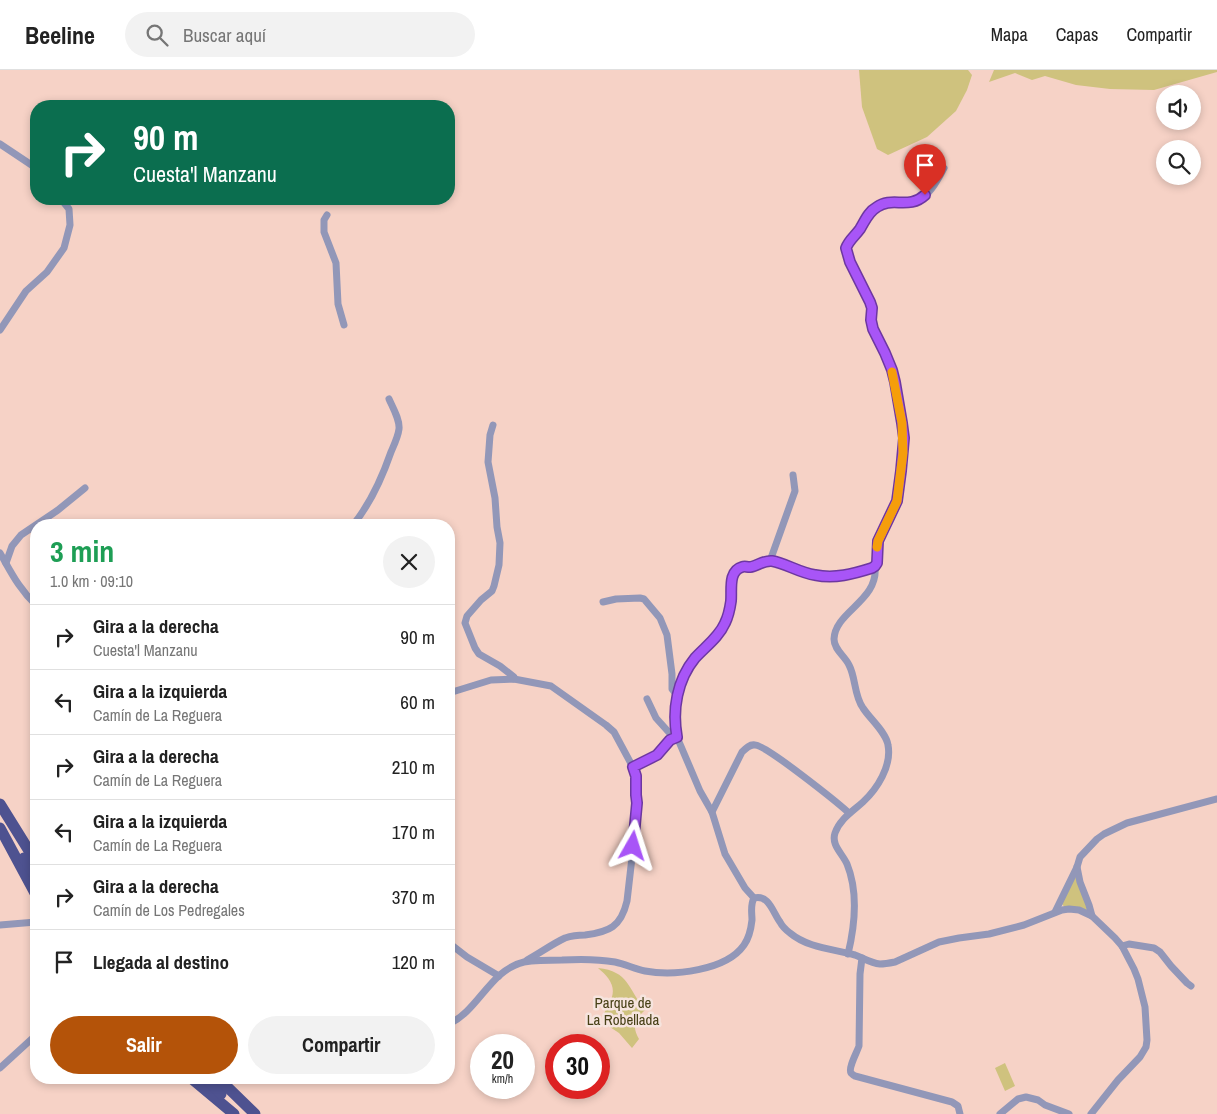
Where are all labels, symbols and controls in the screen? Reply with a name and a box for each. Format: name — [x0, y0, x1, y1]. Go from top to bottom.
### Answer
search box — [125, 12, 475, 57]
text: Beeline — [25, 19, 95, 51]
icon: search — [143, 21, 171, 49]
text: Buscar aquí — [183, 22, 266, 48]
text: Mapa — [991, 22, 1028, 47]
text: Capas — [1056, 22, 1098, 47]
text: Compartir — [1126, 22, 1192, 47]
map controls — [1156, 85, 1201, 185]
button: sound — [1156, 85, 1201, 130]
text: 90 m — [133, 114, 198, 161]
icon: right — [50, 120, 115, 185]
button: search — [1156, 140, 1201, 185]
pin — [904, 144, 946, 195]
icon: arrive — [911, 151, 939, 179]
text: Cuesta'l Manzanu — [133, 159, 277, 189]
text: 3 min — [50, 531, 114, 571]
button: close — [383, 536, 435, 588]
text: 1.0 km · 09:10 — [50, 570, 133, 592]
text: Gira a la derecha — [93, 613, 219, 639]
icon: right — [50, 623, 78, 651]
text: 90 m — [400, 624, 435, 650]
text: Cuesta'l Manzanu — [93, 639, 198, 661]
text: Gira a la izquierda — [93, 678, 227, 704]
icon: left — [50, 688, 78, 716]
text: 60 m — [400, 689, 435, 715]
text: Camín de La Reguera — [93, 704, 222, 726]
text: Gira a la derecha — [93, 743, 219, 769]
icon: right — [50, 753, 78, 781]
text: 210 m — [392, 754, 435, 780]
text: Camín de La Reguera — [93, 769, 222, 791]
text: Gira a la izquierda — [93, 808, 227, 834]
icon: left — [50, 818, 78, 846]
text: 170 m — [392, 819, 435, 845]
position arrow — [606, 819, 658, 871]
text: Camín de La Reguera — [93, 834, 222, 856]
text: Gira a la derecha — [93, 873, 219, 899]
icon: right — [50, 883, 78, 911]
text: 370 m — [392, 884, 435, 910]
text: Camín de Los Pedregales — [93, 899, 245, 921]
icon: arrive — [50, 948, 78, 976]
text: Llegada al destino — [93, 949, 229, 975]
text: 120 m — [392, 949, 435, 975]
park label: Parque de La Robellada — [587, 992, 659, 1030]
button: Salir — [50, 1016, 238, 1074]
button: Compartir — [248, 1016, 435, 1074]
speed limit sign: 30 — [545, 1034, 610, 1099]
text: 20 — [491, 1043, 514, 1077]
text: km/h — [492, 1071, 513, 1087]

